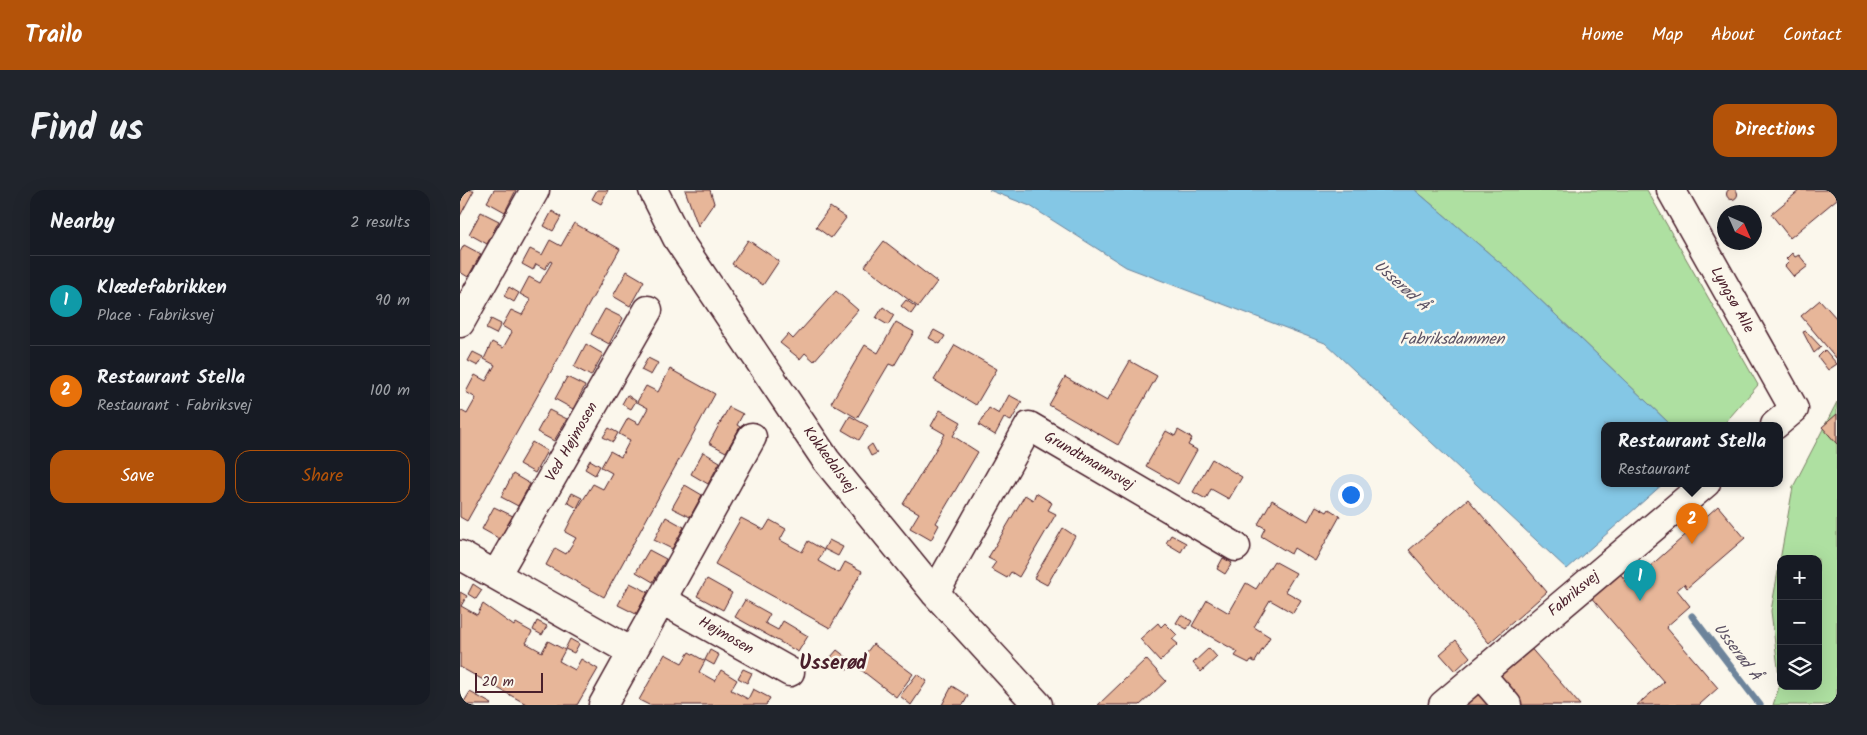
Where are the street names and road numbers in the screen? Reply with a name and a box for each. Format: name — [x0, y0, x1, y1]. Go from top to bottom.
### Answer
street label: Lyngsø Alle — [1704, 262, 1760, 338]
street label: Ved Højmosen — [539, 398, 605, 486]
street label: Kokkedalsvej — [796, 421, 862, 500]
street label: Grundtmannsvej — [1039, 425, 1140, 497]
street label: Fabriksvej — [1543, 564, 1606, 623]
street label: Højmosen — [694, 610, 758, 662]

